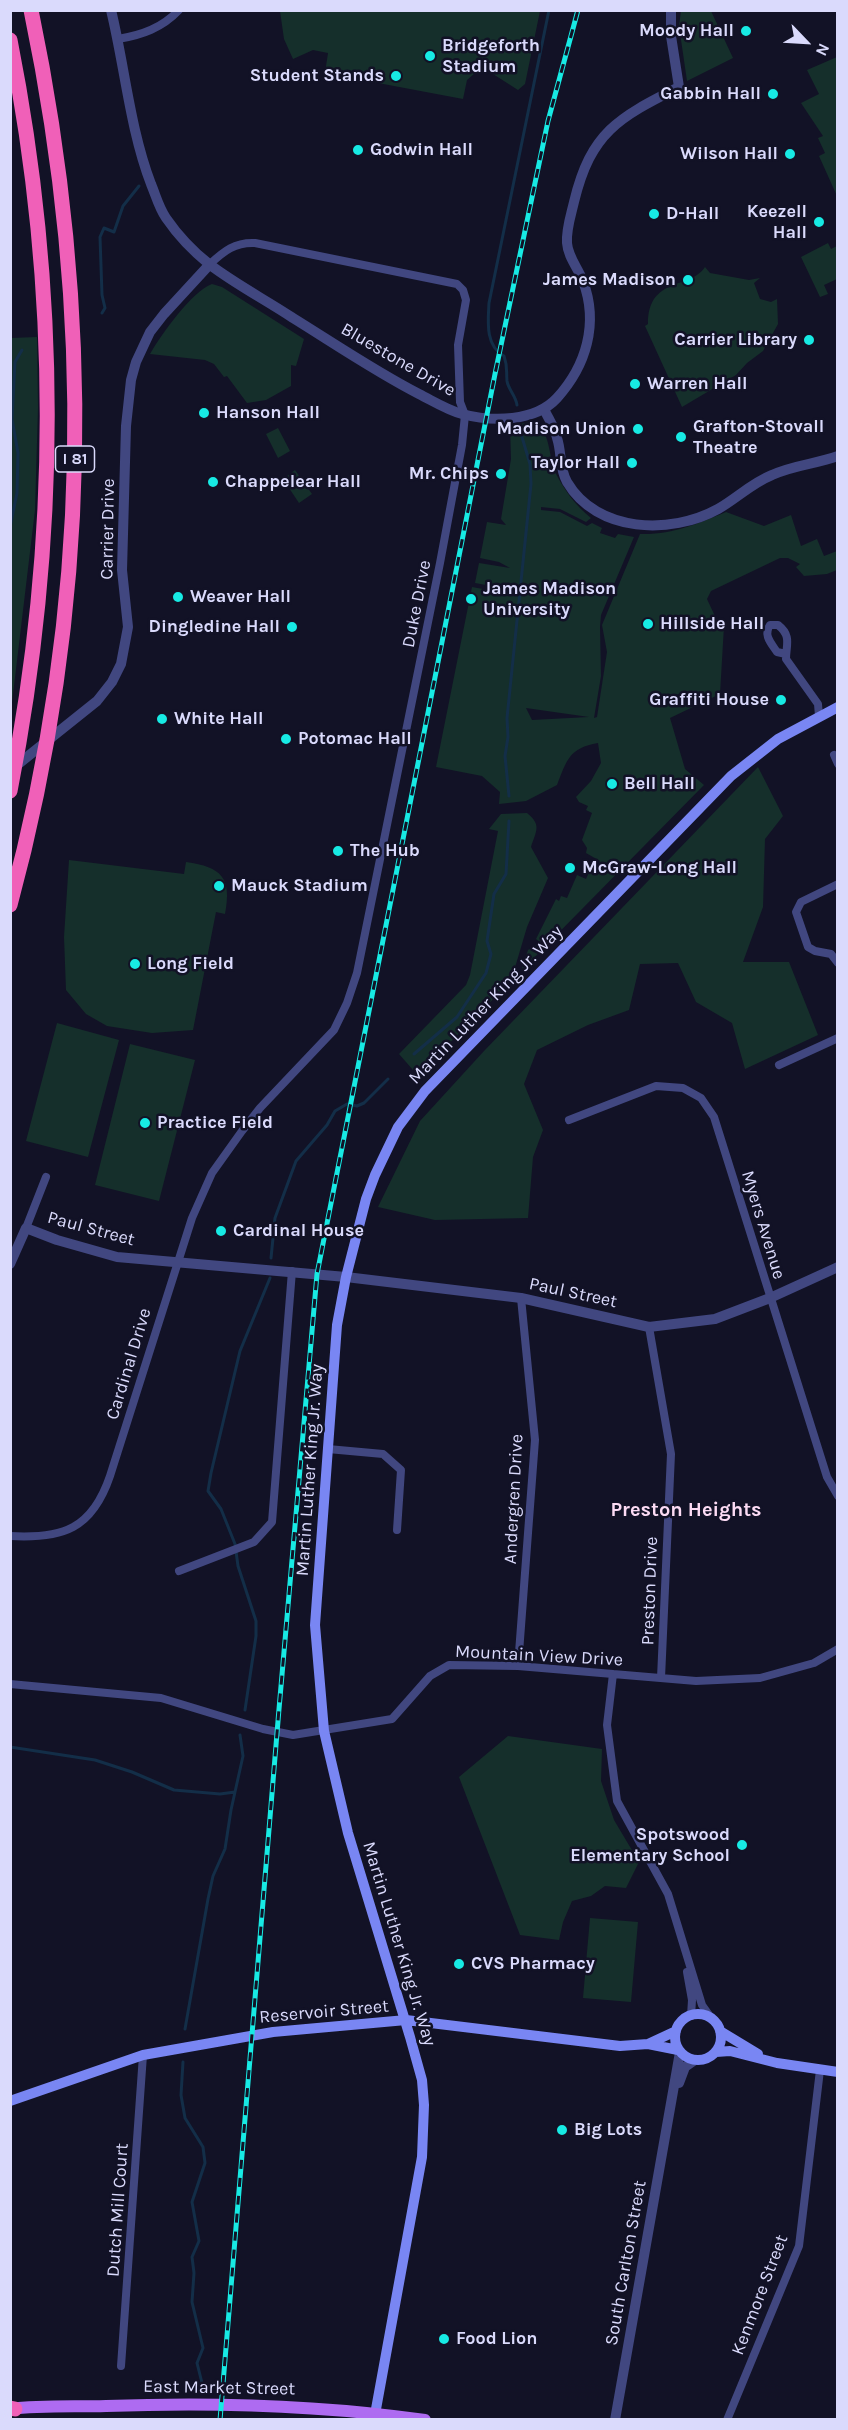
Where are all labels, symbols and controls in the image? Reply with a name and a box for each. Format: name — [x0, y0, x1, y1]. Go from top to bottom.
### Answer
north arrow — [776, 12, 836, 72]
place label: Moody Hall — [639, 20, 734, 42]
marker: Moody Hall — [739, 24, 753, 38]
place label: Bridgeforth Stadium — [442, 35, 540, 78]
text: N — [812, 41, 834, 59]
marker: Bridgeforth Stadium — [423, 49, 437, 63]
place label: Student Stands — [250, 65, 384, 87]
marker: Student Stands — [389, 69, 403, 83]
place label: Gabbin Hall — [660, 83, 761, 105]
marker: Gabbin Hall — [766, 87, 780, 101]
place label: Godwin Hall — [370, 139, 473, 161]
marker: Godwin Hall — [351, 143, 365, 157]
place label: Wilson Hall — [680, 143, 778, 165]
marker: Wilson Hall — [783, 147, 797, 161]
place label: Keezell Hall — [747, 201, 807, 244]
place label: D-Hall — [666, 203, 719, 225]
marker: D-Hall — [647, 207, 661, 221]
marker: Keezell Hall — [812, 215, 826, 229]
place label: James Madison — [543, 269, 676, 291]
marker: James Madison — [681, 273, 695, 287]
street label: Bluestone Drive — [337, 318, 459, 402]
place label: Carrier Library — [674, 329, 797, 351]
marker: Carrier Library — [802, 333, 816, 347]
place label: Warren Hall — [647, 373, 747, 395]
marker: Warren Hall — [628, 377, 642, 391]
place label: Hanson Hall — [216, 402, 320, 424]
marker: Hanson Hall — [197, 406, 211, 420]
place label: Grafton-Stovall Theatre — [693, 416, 824, 458]
place label: Madison Union — [496, 418, 626, 440]
marker: Madison Union — [631, 422, 645, 436]
marker: Grafton-Stovall Theatre — [674, 430, 688, 444]
road number: I 81 — [56, 446, 94, 472]
place label: Taylor Hall — [531, 452, 620, 474]
marker: Taylor Hall — [625, 456, 639, 470]
place label: Mr. Chips — [409, 463, 489, 485]
marker: Mr. Chips — [494, 467, 508, 481]
place label: Chappelear Hall — [225, 471, 361, 493]
marker: Chappelear Hall — [206, 475, 220, 489]
street label: Carrier Drive — [96, 478, 120, 580]
street label: Duke Drive — [398, 559, 436, 649]
place label: James Madison University — [483, 578, 616, 620]
place label: Weaver Hall — [190, 586, 291, 608]
marker: Weaver Hall — [171, 590, 185, 604]
marker: James Madison University — [464, 592, 478, 606]
place label: Hillside Hall — [660, 613, 764, 635]
place label: Dingledine Hall — [149, 616, 280, 638]
marker: Hillside Hall — [641, 617, 655, 631]
marker: Dingledine Hall — [285, 620, 299, 634]
place label: Graffiti House — [649, 689, 769, 711]
marker: Graffiti House — [774, 693, 788, 707]
place label: White Hall — [174, 708, 264, 730]
marker: White Hall — [155, 712, 169, 726]
place label: Potomac Hall — [298, 728, 412, 750]
marker: Potomac Hall — [279, 732, 293, 746]
place label: Bell Hall — [624, 773, 695, 795]
marker: Bell Hall — [605, 777, 619, 791]
place label: The Hub — [350, 840, 420, 862]
marker: The Hub — [331, 844, 345, 858]
place label: McGraw-Long Hall — [582, 857, 737, 879]
marker: McGraw-Long Hall — [563, 861, 577, 875]
place label: Mauck Stadium — [231, 875, 368, 897]
marker: Mauck Stadium — [212, 879, 226, 893]
street label: Martin Luther King Jr. Way — [404, 921, 568, 1089]
place label: Long Field — [147, 953, 234, 975]
marker: Long Field — [128, 957, 142, 971]
place label: Practice Field — [157, 1112, 273, 1134]
marker: Practice Field — [138, 1116, 152, 1130]
street label: Myers Avenue — [736, 1168, 790, 1282]
street label: Paul Street — [45, 1207, 137, 1251]
place label: Cardinal House — [233, 1220, 364, 1242]
marker: Cardinal House — [214, 1224, 228, 1238]
street label: Paul Street — [527, 1273, 619, 1313]
street label: Cardinal Drive — [102, 1306, 156, 1422]
street label: Martin Luther King Jr. Way — [292, 1363, 328, 1577]
street label: Andergren Drive — [500, 1433, 528, 1565]
district label: Preston Heights — [610, 1498, 762, 1522]
street label: Preston Drive — [637, 1536, 663, 1646]
street label: Mountain View Drive — [454, 1641, 624, 1671]
place label: Spotswood Elementary School — [570, 1824, 730, 1866]
marker: Spotswood Elementary School — [735, 1838, 749, 1852]
street label: Martin Luther King Jr. Way — [358, 1839, 440, 2049]
place label: CVS Pharmacy — [471, 1953, 595, 1975]
marker: CVS Pharmacy — [452, 1957, 466, 1971]
street label: Reservoir Street — [258, 1996, 390, 2028]
place label: Big Lots — [574, 2119, 642, 2141]
marker: Big Lots — [555, 2123, 569, 2137]
street label: Dutch Mill Court — [103, 2142, 133, 2278]
street label: South Carlton Street — [601, 2179, 651, 2347]
street label: Kenmore Street — [727, 2232, 793, 2358]
place label: Food Lion — [456, 2328, 537, 2350]
marker: Food Lion — [437, 2332, 451, 2346]
street label: East Market Street — [143, 2376, 295, 2400]

